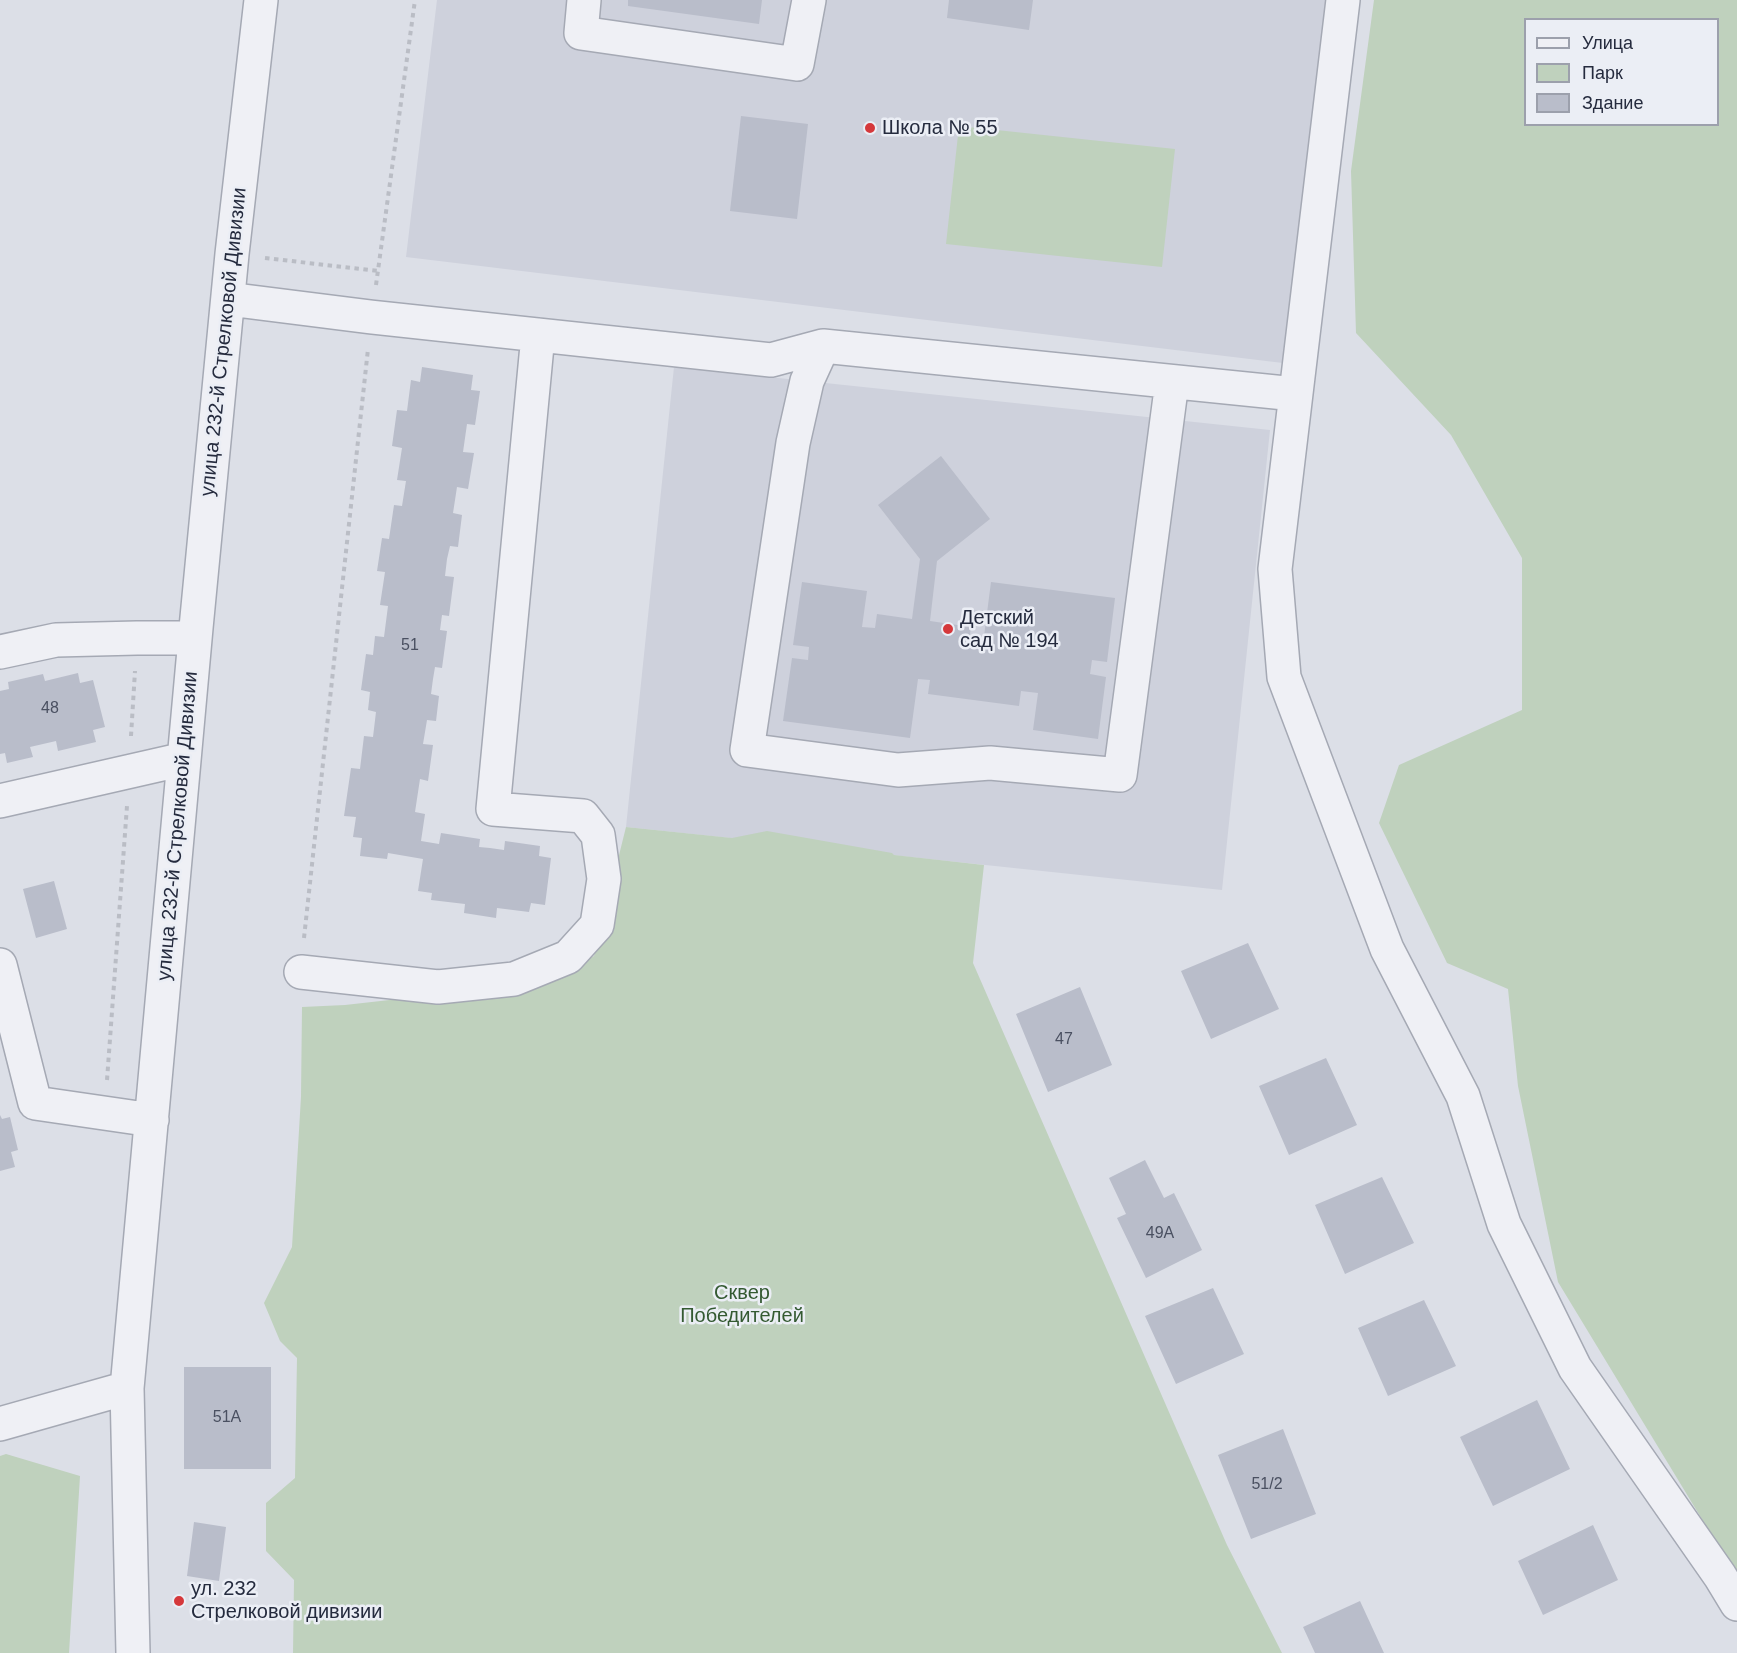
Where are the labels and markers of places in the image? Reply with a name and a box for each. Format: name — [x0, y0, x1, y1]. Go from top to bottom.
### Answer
place label: Школа № 55 — [882, 116, 998, 140]
marker: Школа № 55 — [863, 121, 877, 135]
place label: Детский сад № 194 — [960, 606, 1059, 653]
marker: Детский сад № 194 — [941, 622, 955, 636]
place label: ул. 232 Стрелковой дивизии — [191, 1577, 382, 1624]
marker: ул. 232 Стрелковой дивизии — [172, 1594, 186, 1608]

